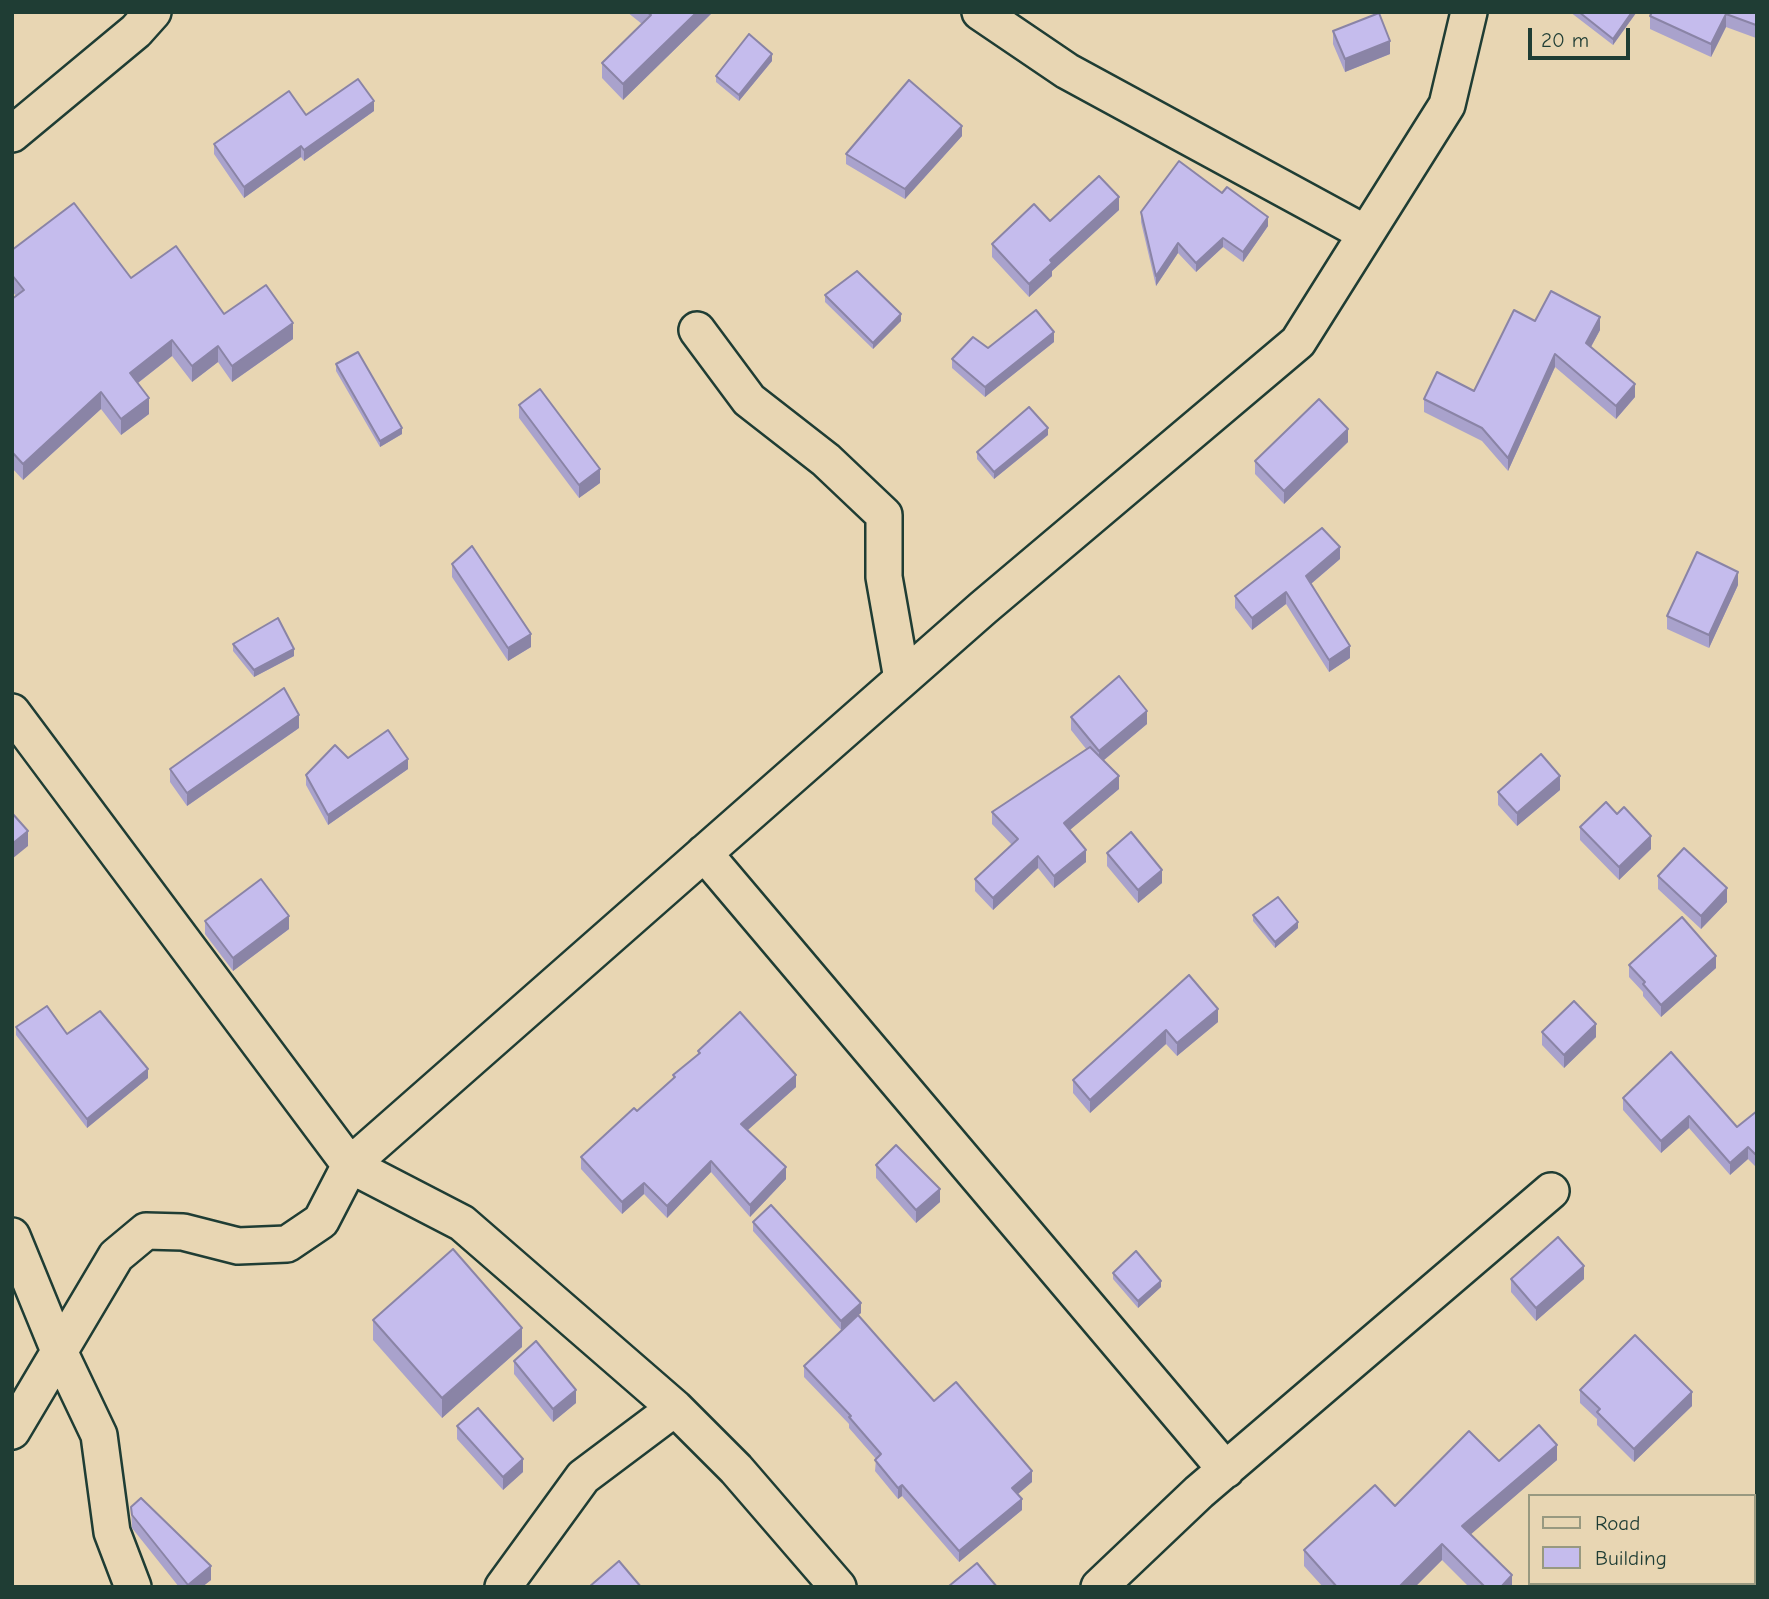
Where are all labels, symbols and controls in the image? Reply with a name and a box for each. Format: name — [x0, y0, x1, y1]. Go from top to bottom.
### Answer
scale bar — [1531, 14, 1632, 58]
text: 20 m — [1541, 28, 1589, 52]
legend — [1528, 1494, 1755, 1585]
text: Road — [1595, 1511, 1640, 1535]
text: Building — [1595, 1546, 1667, 1570]

